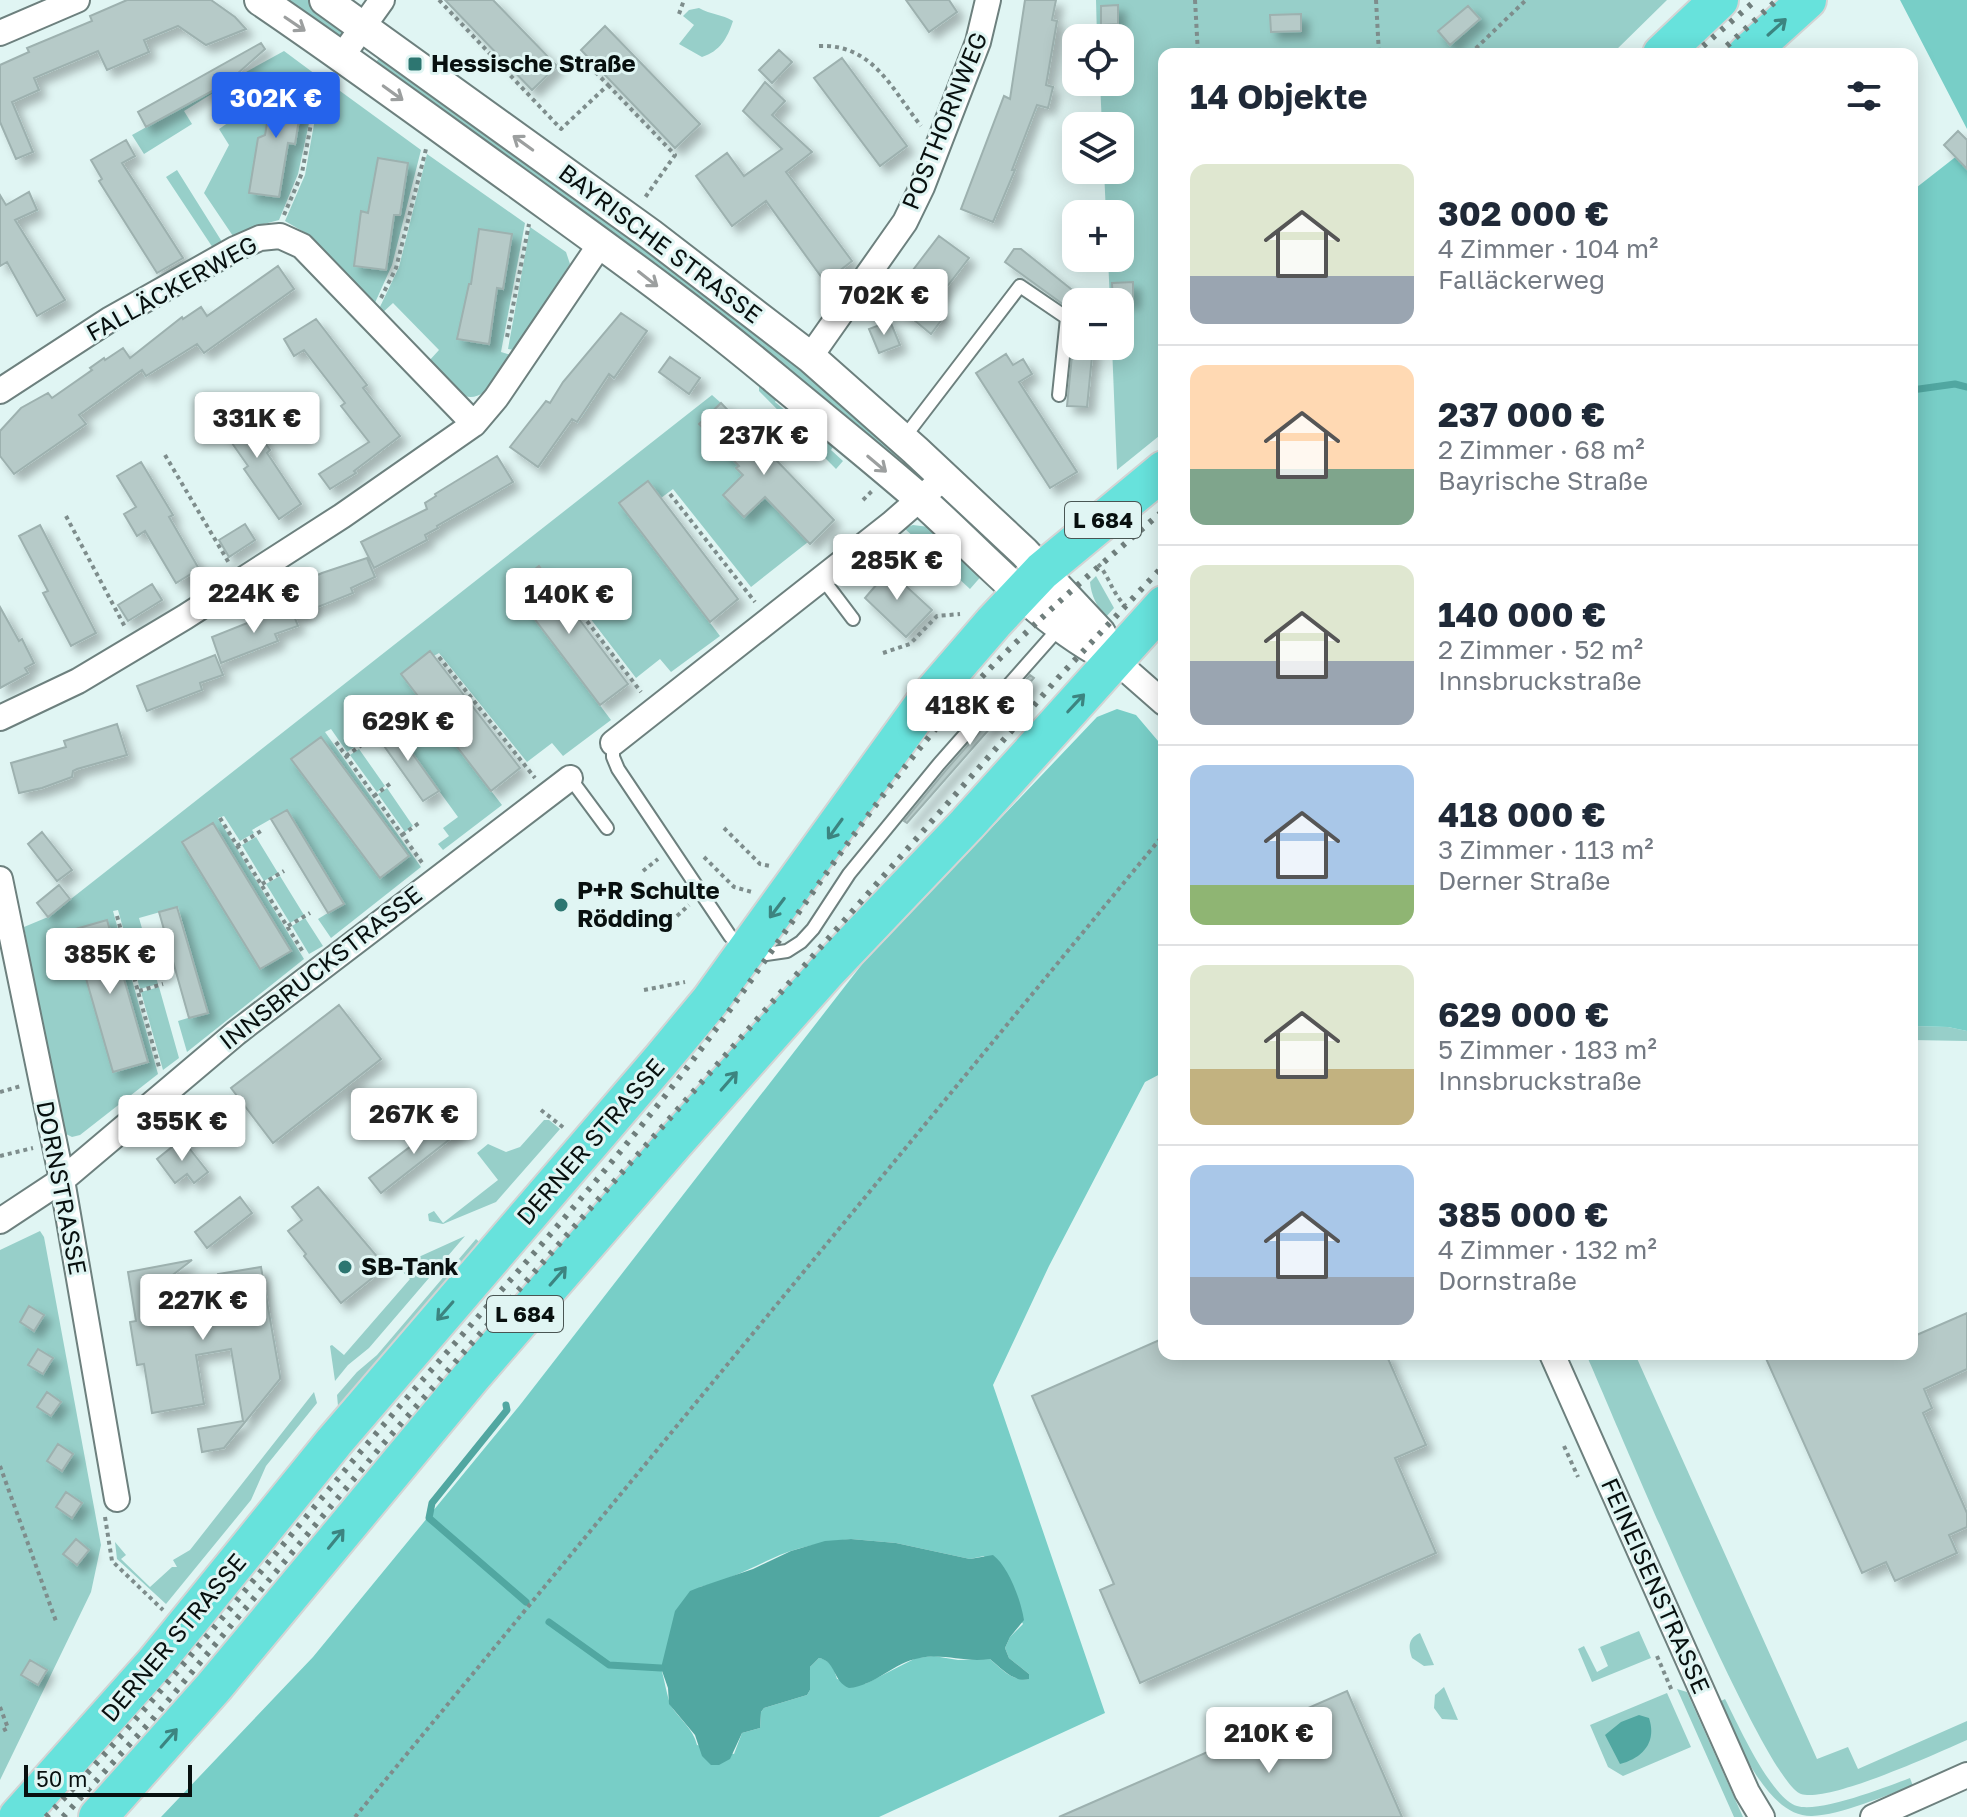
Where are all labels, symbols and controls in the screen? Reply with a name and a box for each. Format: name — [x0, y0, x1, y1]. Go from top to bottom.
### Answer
one-way arrow — [283, 16, 306, 32]
one-way arrow — [1766, 18, 1786, 36]
map controls — [1062, 24, 1134, 360]
button: locate — [1062, 24, 1134, 96]
street label: POSTHORNWEG — [895, 28, 992, 213]
place label: Hessische Straße — [431, 48, 636, 77]
marker: Hessische Straße — [406, 55, 424, 73]
pin: 302K € — [211, 72, 341, 140]
icon: filters — [1842, 74, 1886, 118]
text: 14 Objekte — [1190, 76, 1368, 116]
text: 302K € — [230, 82, 322, 113]
one-way arrow — [382, 84, 403, 101]
button: layers — [1062, 112, 1134, 184]
one-way arrow — [513, 134, 534, 151]
street label: BAYRISCHE STRASSE — [554, 157, 768, 329]
text: 302 000 € — [1438, 193, 1609, 233]
icon: home — [1254, 196, 1350, 292]
button: + — [1062, 200, 1134, 272]
street label: FALLÄCKERWEG — [81, 229, 262, 347]
text: 4 Zimmer · 104 m² — [1438, 233, 1658, 264]
text: Falläckerweg — [1438, 264, 1605, 295]
pin: 702K € — [819, 269, 949, 337]
one-way arrow — [637, 271, 658, 288]
text: 702K € — [839, 279, 929, 310]
button: − — [1062, 288, 1134, 360]
pin: 331K € — [192, 392, 322, 460]
text: 237 000 € — [1438, 394, 1605, 434]
icon: home — [1254, 397, 1350, 493]
text: 331K € — [213, 402, 301, 433]
pin: 237K € — [699, 409, 829, 477]
text: 237K € — [719, 419, 809, 450]
text: 2 Zimmer · 68 m² — [1438, 434, 1645, 465]
one-way arrow — [867, 455, 887, 473]
text: Bayrische Straße — [1438, 465, 1648, 496]
road number: L 684 — [1065, 502, 1141, 538]
pin: 285K € — [832, 534, 962, 602]
text: 285K € — [851, 544, 943, 575]
pin: 224K € — [189, 567, 319, 635]
pin: 140K € — [504, 568, 634, 636]
text: 224K € — [208, 577, 300, 608]
text: 140K € — [524, 578, 614, 609]
text: 140 000 € — [1438, 594, 1606, 634]
icon: home — [1254, 597, 1350, 693]
text: 2 Zimmer · 52 m² — [1438, 634, 1643, 665]
text: Innsbruckstraße — [1438, 665, 1642, 696]
pin: 418K € — [905, 679, 1035, 747]
text: 418K € — [925, 689, 1015, 720]
one-way arrow — [1066, 693, 1085, 713]
pin: 629K € — [343, 695, 473, 763]
text: 629K € — [362, 705, 454, 736]
text: 418 000 € — [1438, 794, 1606, 834]
icon: home — [1254, 797, 1350, 893]
one-way arrow — [826, 817, 843, 839]
text: 3 Zimmer · 113 m² — [1438, 834, 1654, 865]
text: Derner Straße — [1438, 865, 1610, 896]
place label: P+R Schulte Rödding — [577, 875, 720, 932]
street label: INNSBRUCKSTRASSE — [213, 879, 427, 1055]
marker: P+R Schulte Rödding — [552, 896, 570, 914]
one-way arrow — [769, 897, 786, 918]
pin: 385K € — [45, 928, 175, 996]
text: 385K € — [64, 938, 156, 969]
text: 629 000 € — [1438, 994, 1609, 1034]
icon: home — [1254, 997, 1350, 1093]
text: 5 Zimmer · 183 m² — [1438, 1034, 1657, 1065]
street label: DERNER STRASSE — [510, 1052, 670, 1230]
text: Innsbruckstraße — [1438, 1065, 1642, 1096]
one-way arrow — [720, 1071, 738, 1091]
pin: 267K € — [349, 1088, 479, 1156]
pin: 355K € — [117, 1095, 247, 1163]
street label: DORNSTRASSE — [31, 1098, 94, 1277]
text: 267K € — [369, 1098, 459, 1129]
text: 355K € — [136, 1105, 228, 1136]
text: 385 000 € — [1438, 1194, 1609, 1234]
icon: home — [1254, 1197, 1350, 1293]
text: 4 Zimmer · 132 m² — [1438, 1234, 1657, 1265]
place label: SB-Tank — [361, 1251, 459, 1280]
marker: SB-Tank — [336, 1258, 354, 1276]
text: Dornstraße — [1438, 1265, 1577, 1296]
one-way arrow — [549, 1266, 567, 1287]
pin: 227K € — [138, 1274, 268, 1342]
text: 227K € — [158, 1284, 248, 1315]
road number: L 684 — [487, 1296, 563, 1332]
one-way arrow — [436, 1301, 454, 1321]
street label: FEINEISENSTRASSE — [1596, 1473, 1717, 1698]
one-way arrow — [327, 1529, 345, 1550]
street label: DERNER STRASSE — [94, 1547, 252, 1727]
pin: 210K € — [1204, 1707, 1334, 1775]
text: 210K € — [1224, 1717, 1314, 1748]
one-way arrow — [160, 1729, 178, 1749]
scale bar — [24, 1761, 192, 1797]
text: 50 m — [36, 1765, 87, 1792]

